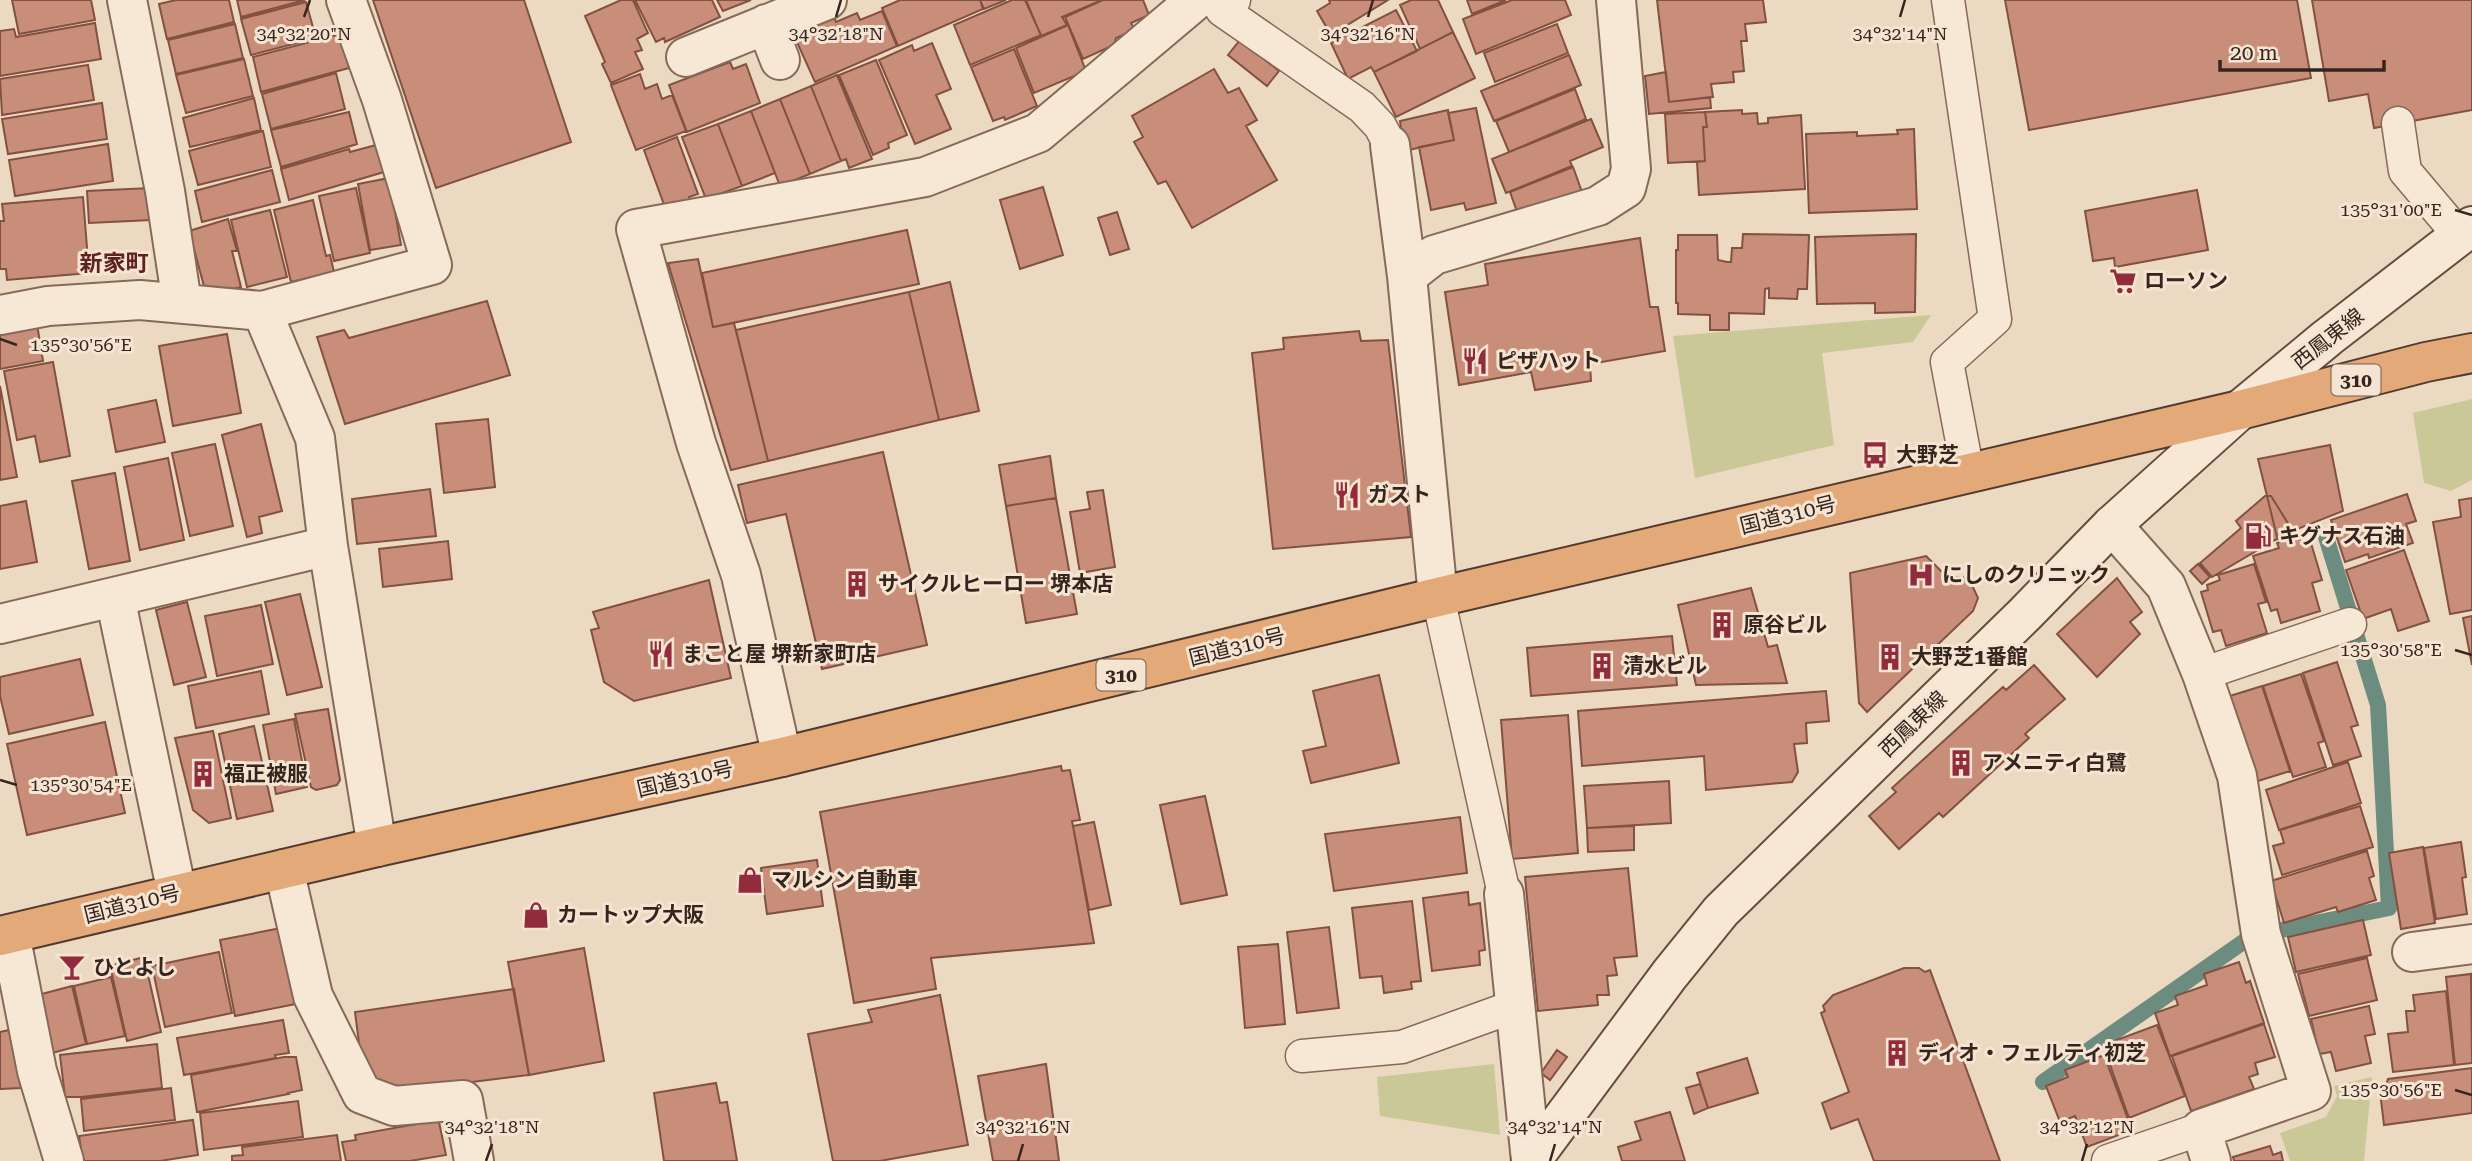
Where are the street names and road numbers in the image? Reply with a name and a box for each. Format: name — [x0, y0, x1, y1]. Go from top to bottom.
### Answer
street label: 西鳳東線 — [2288, 304, 2368, 374]
road number: 310 — [2332, 364, 2380, 396]
street label: 国道310号 — [1737, 491, 1839, 539]
street label: 国道310号 — [1186, 623, 1288, 671]
road number: 310 — [1096, 660, 1146, 690]
street label: 西鳳東線 — [1874, 686, 1952, 762]
street label: 国道310号 — [634, 756, 736, 802]
street label: 国道310号 — [81, 880, 183, 928]

